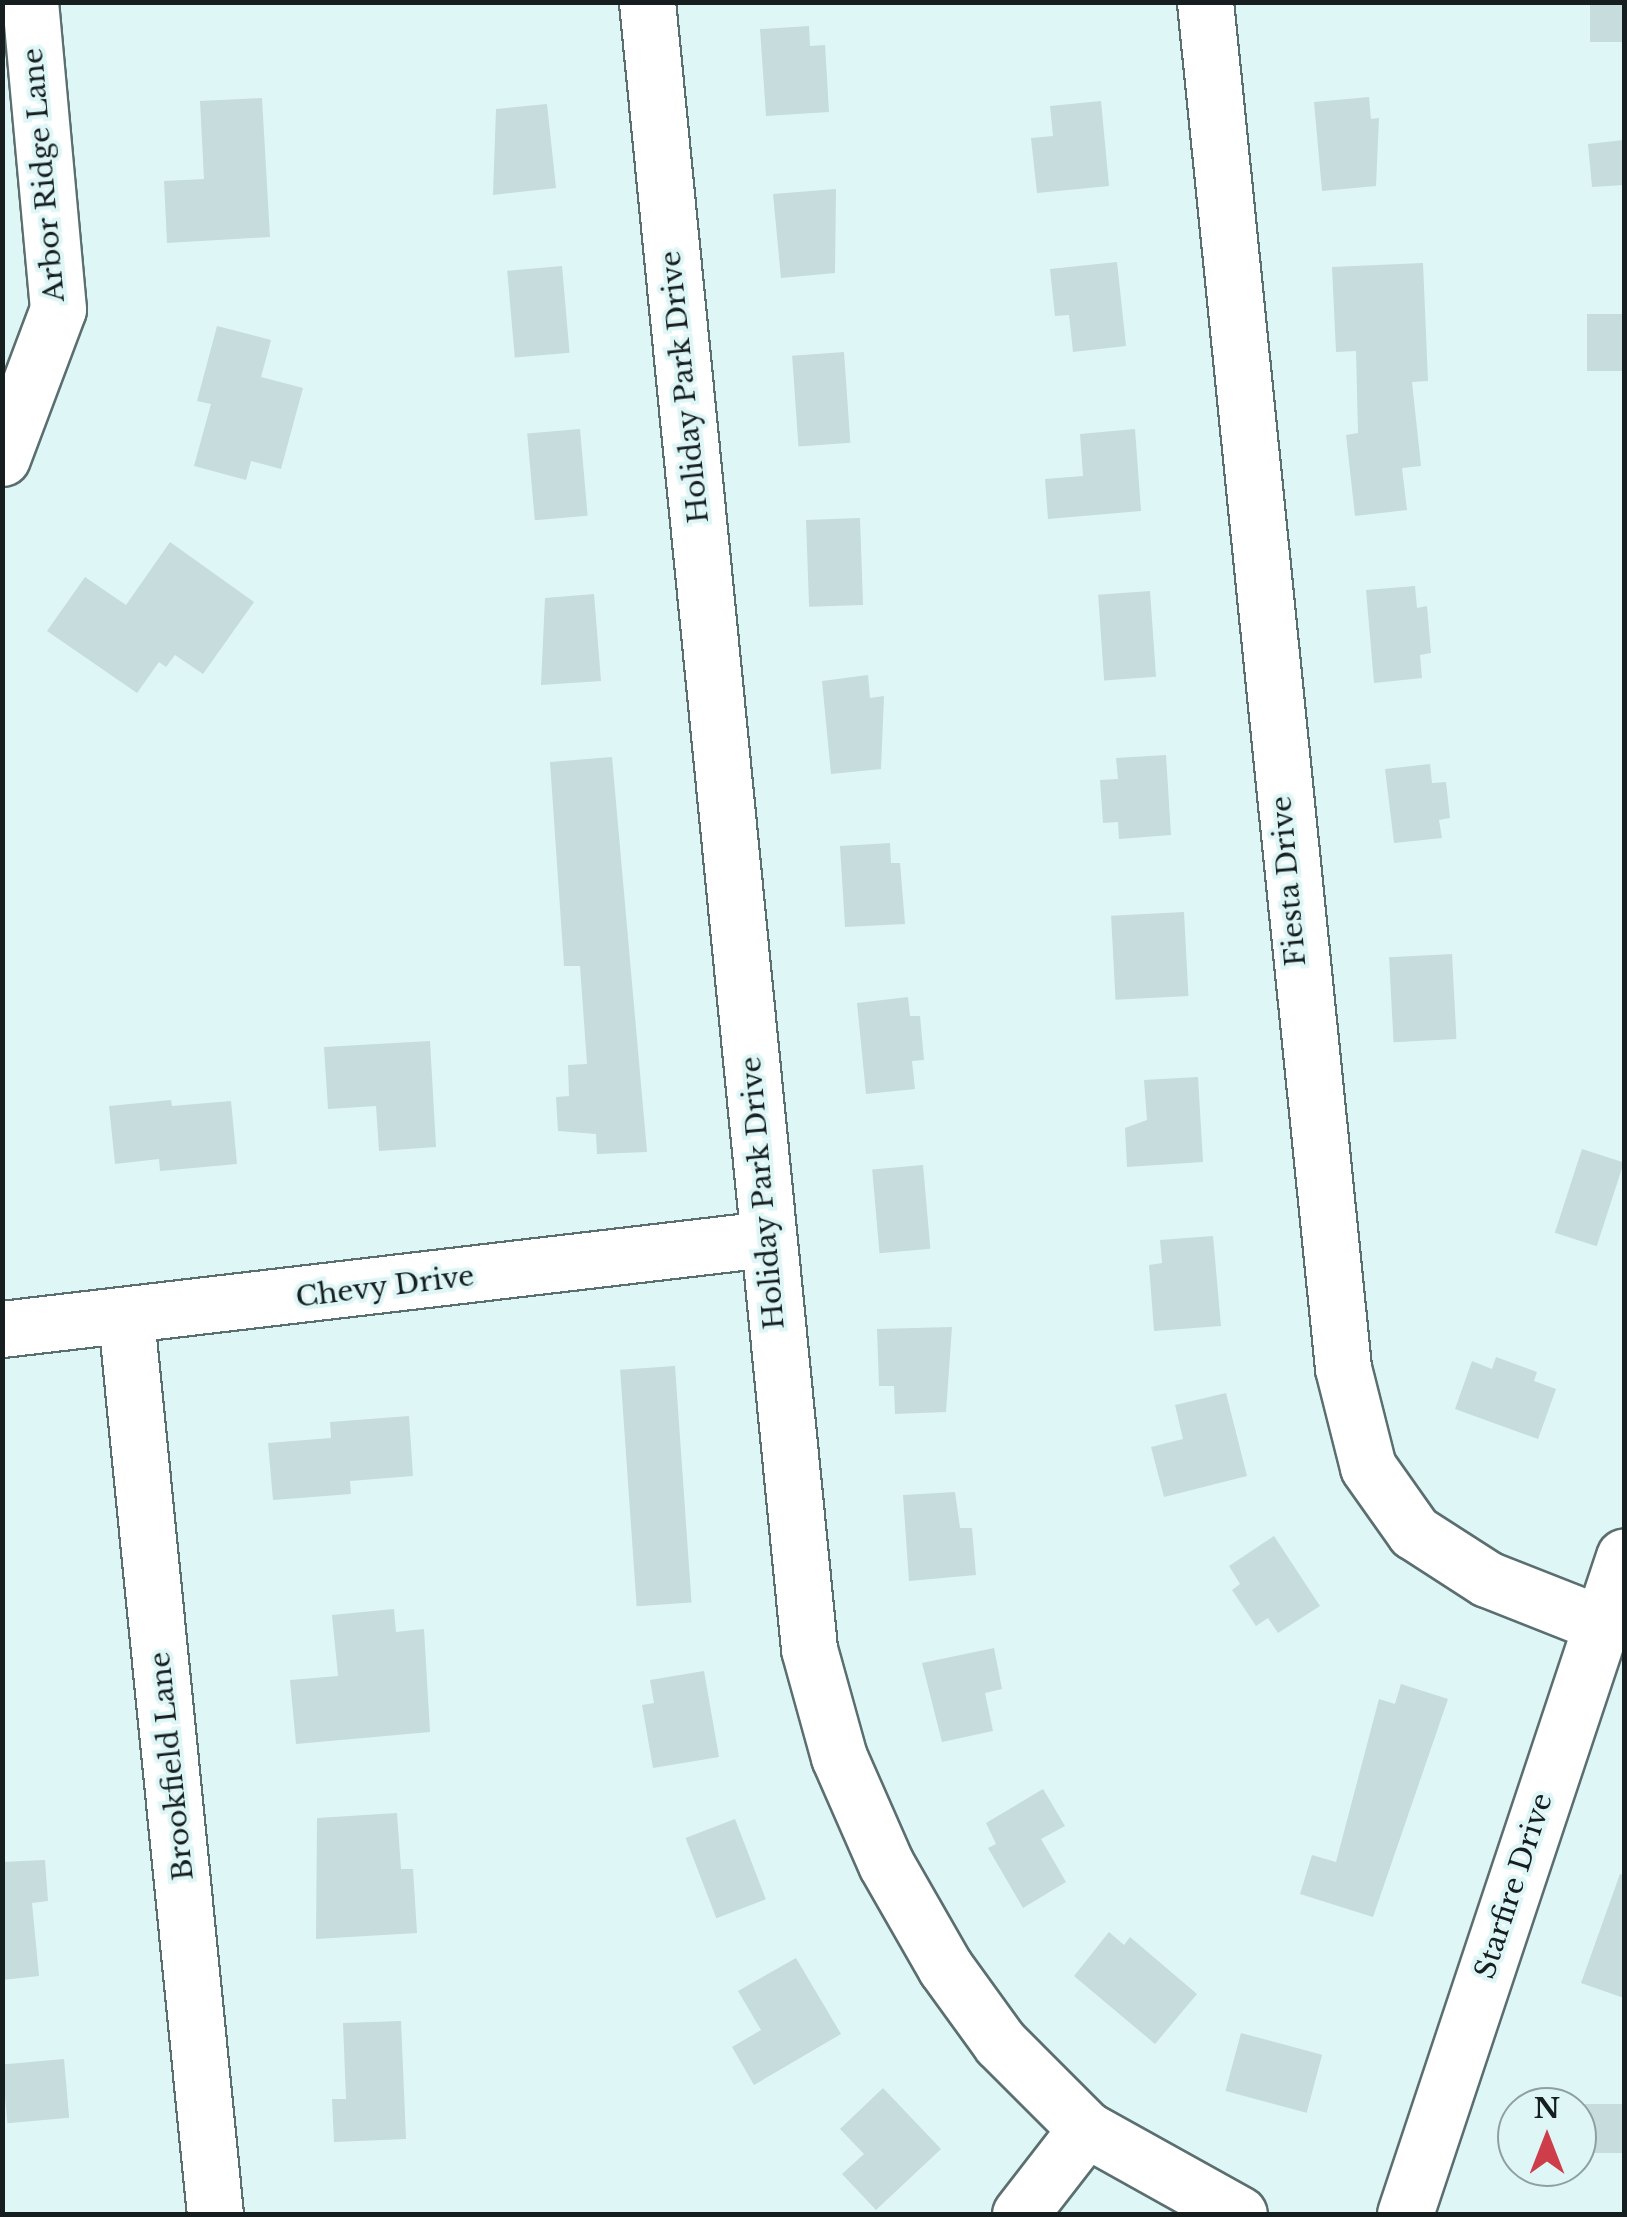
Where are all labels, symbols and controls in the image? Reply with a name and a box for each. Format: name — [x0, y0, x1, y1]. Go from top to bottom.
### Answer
street label: Arbor Ridge Lane — [16, 46, 72, 304]
street label: Holiday Park Drive — [654, 249, 716, 525]
street label: Fiesta Drive — [1265, 794, 1313, 968]
street label: Holiday Park Drive — [734, 1055, 792, 1331]
street label: Chevy Drive — [293, 1259, 477, 1315]
street label: Brookfield Lane — [143, 1650, 201, 1882]
street label: Starfire Drive — [1468, 1789, 1560, 1983]
north arrow — [1497, 2087, 1597, 2187]
text: N — [1534, 2091, 1560, 2126]

